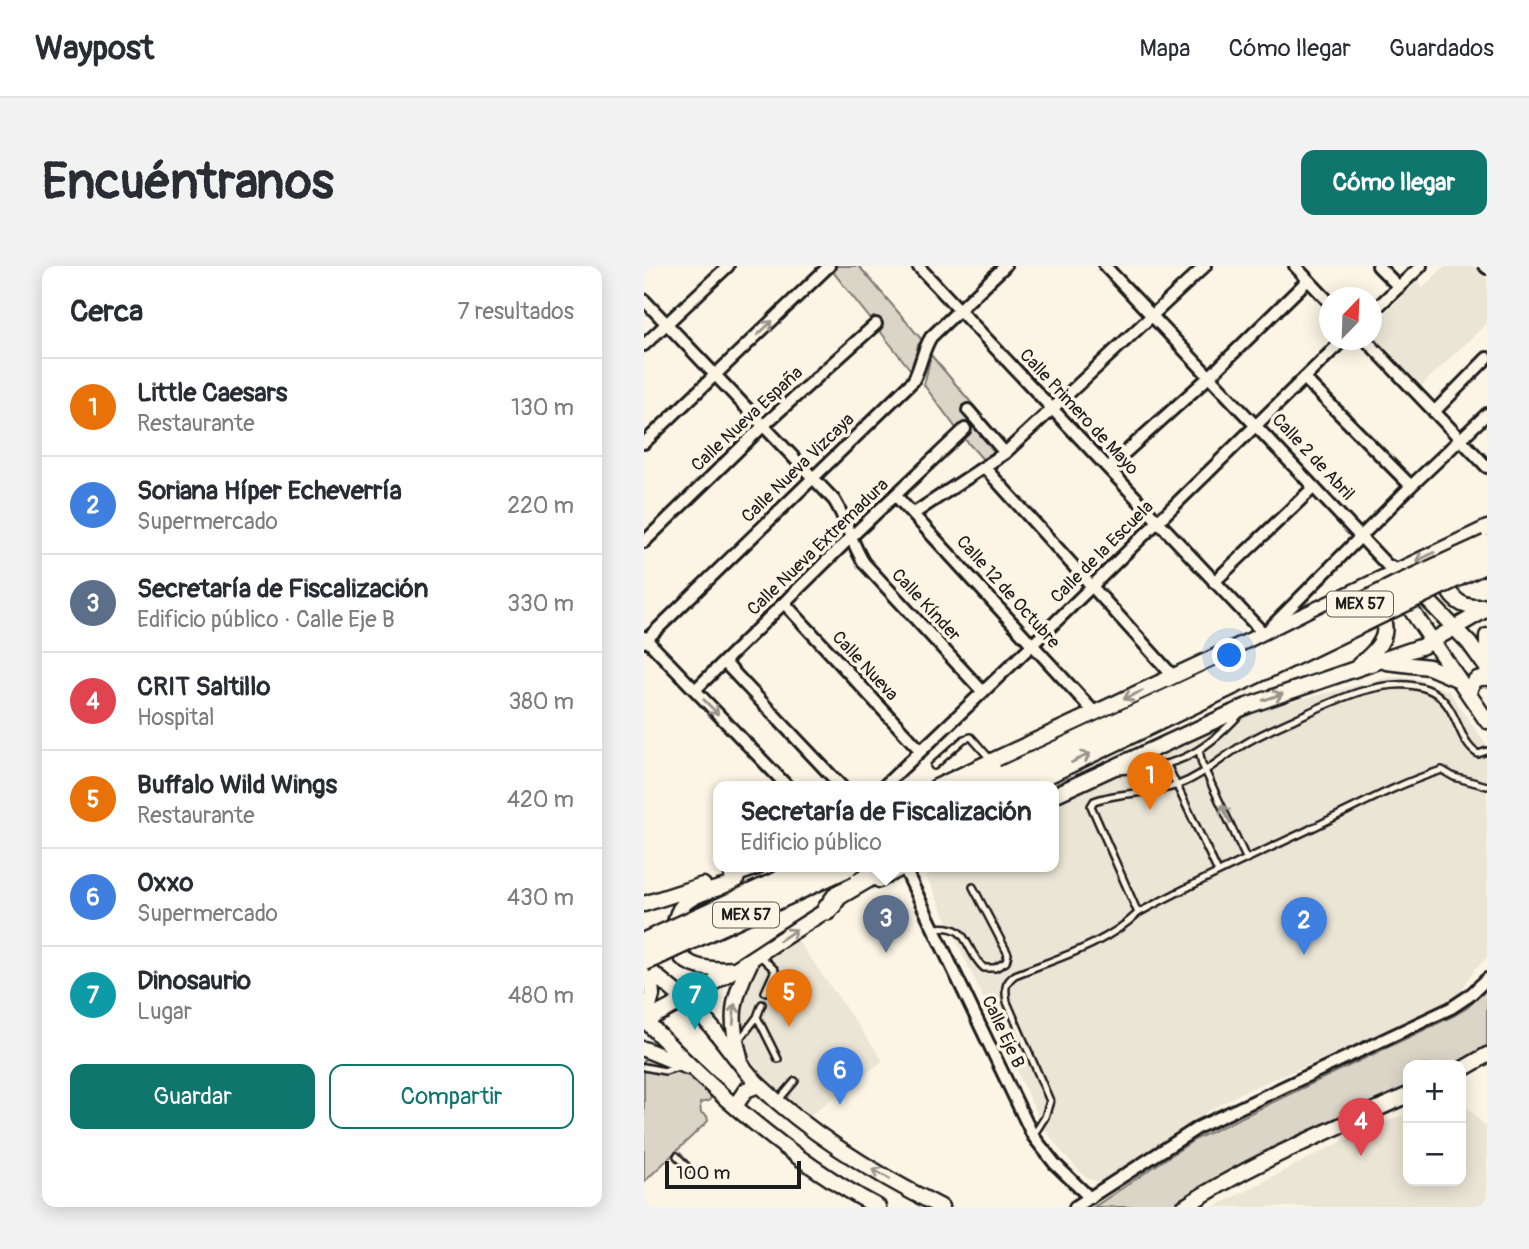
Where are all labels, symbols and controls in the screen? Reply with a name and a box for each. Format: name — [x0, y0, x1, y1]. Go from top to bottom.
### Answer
text: Waypost — [35, 28, 154, 69]
text: Mapa — [1140, 34, 1191, 63]
text: Cómo llegar — [1229, 34, 1351, 63]
text: Guardados — [1389, 34, 1494, 63]
button: Cómo llegar — [1301, 150, 1487, 215]
text: Encuéntranos — [42, 152, 334, 213]
north arrow — [1319, 287, 1382, 350]
text: Cerca — [70, 293, 143, 330]
text: 7 resultados — [457, 297, 574, 326]
one-way arrow — [756, 319, 773, 336]
street label: Calle Primero de Mayo — [1014, 344, 1144, 480]
street label: Calle Nueva España — [686, 361, 808, 477]
text: Little Caesars — [137, 377, 287, 409]
text: 1 — [89, 393, 98, 422]
text: 130 m — [511, 393, 574, 422]
street label: Calle Nueva Vizcaya — [737, 408, 859, 528]
text: Restaurante — [137, 409, 255, 438]
street label: Calle 2 de Abril — [1267, 409, 1359, 505]
street label: Calle Nueva Extremadura — [742, 474, 894, 620]
text: Soriana Híper Echeverría — [137, 475, 402, 507]
text: 2 — [87, 491, 99, 520]
text: 220 m — [507, 491, 574, 520]
street label: Calle de la Escuela — [1046, 496, 1158, 608]
text: Supermercado — [137, 507, 278, 536]
street label: Calle 12 de Octubre — [951, 531, 1065, 653]
one-way arrow — [1415, 551, 1436, 565]
street label: Calle Kínder — [886, 564, 966, 647]
text: Secretaría de Fiscalización — [137, 573, 429, 605]
text: 3 — [87, 589, 99, 618]
text: 330 m — [507, 589, 574, 618]
road number: MEX 57 — [1327, 592, 1393, 616]
text: Edificio público · Calle Eje B — [137, 605, 395, 634]
street label: Calle Nueva — [827, 626, 903, 706]
your location — [1212, 638, 1246, 672]
text: CRIT Saltillo — [137, 671, 270, 703]
text: 4 — [86, 687, 100, 716]
text: 380 m — [508, 687, 574, 716]
one-way arrow — [1123, 689, 1144, 702]
one-way arrow — [1261, 690, 1283, 702]
one-way arrow — [702, 698, 719, 715]
text: Hospital — [137, 703, 215, 732]
one-way arrow — [1070, 751, 1091, 764]
pin: 1 — [1127, 752, 1173, 810]
text: Buffalo Wild Wings — [137, 769, 337, 801]
popup — [713, 781, 1059, 872]
text: 5 — [87, 785, 99, 814]
text: 420 m — [507, 785, 574, 814]
text: Secretaría de Fiscalización — [740, 796, 1032, 828]
text: Restaurante — [137, 801, 255, 830]
one-way arrow — [1218, 804, 1231, 825]
text: Edificio público — [740, 828, 882, 857]
text: Oxxo — [137, 867, 193, 899]
text: 6 — [86, 883, 100, 912]
text: 430 m — [507, 883, 574, 912]
pin: 3 — [863, 895, 909, 953]
pin: 2 — [1281, 897, 1327, 955]
text: Supermercado — [137, 899, 278, 928]
road number: MEX 57 — [713, 902, 779, 928]
one-way arrow — [778, 928, 797, 943]
text: Dinosaurio — [137, 965, 251, 997]
pin: 5 — [766, 969, 812, 1027]
pin: 7 — [672, 972, 718, 1030]
text: 7 — [87, 981, 99, 1010]
text: 480 m — [508, 981, 574, 1010]
street label: Calle Eje B — [976, 992, 1030, 1072]
text: Lugar — [137, 997, 192, 1026]
one-way arrow — [727, 1003, 740, 1026]
pin: 6 — [817, 1047, 863, 1105]
map controls — [1403, 1060, 1466, 1186]
button: + — [1403, 1060, 1466, 1123]
button: Guardar — [70, 1064, 315, 1129]
button: Compartir — [329, 1064, 574, 1129]
pin: 4 — [1338, 1098, 1384, 1156]
button: − — [1403, 1123, 1466, 1186]
scale bar — [665, 1158, 802, 1190]
text: 100 m — [676, 1161, 730, 1185]
one-way arrow — [872, 1167, 892, 1181]

